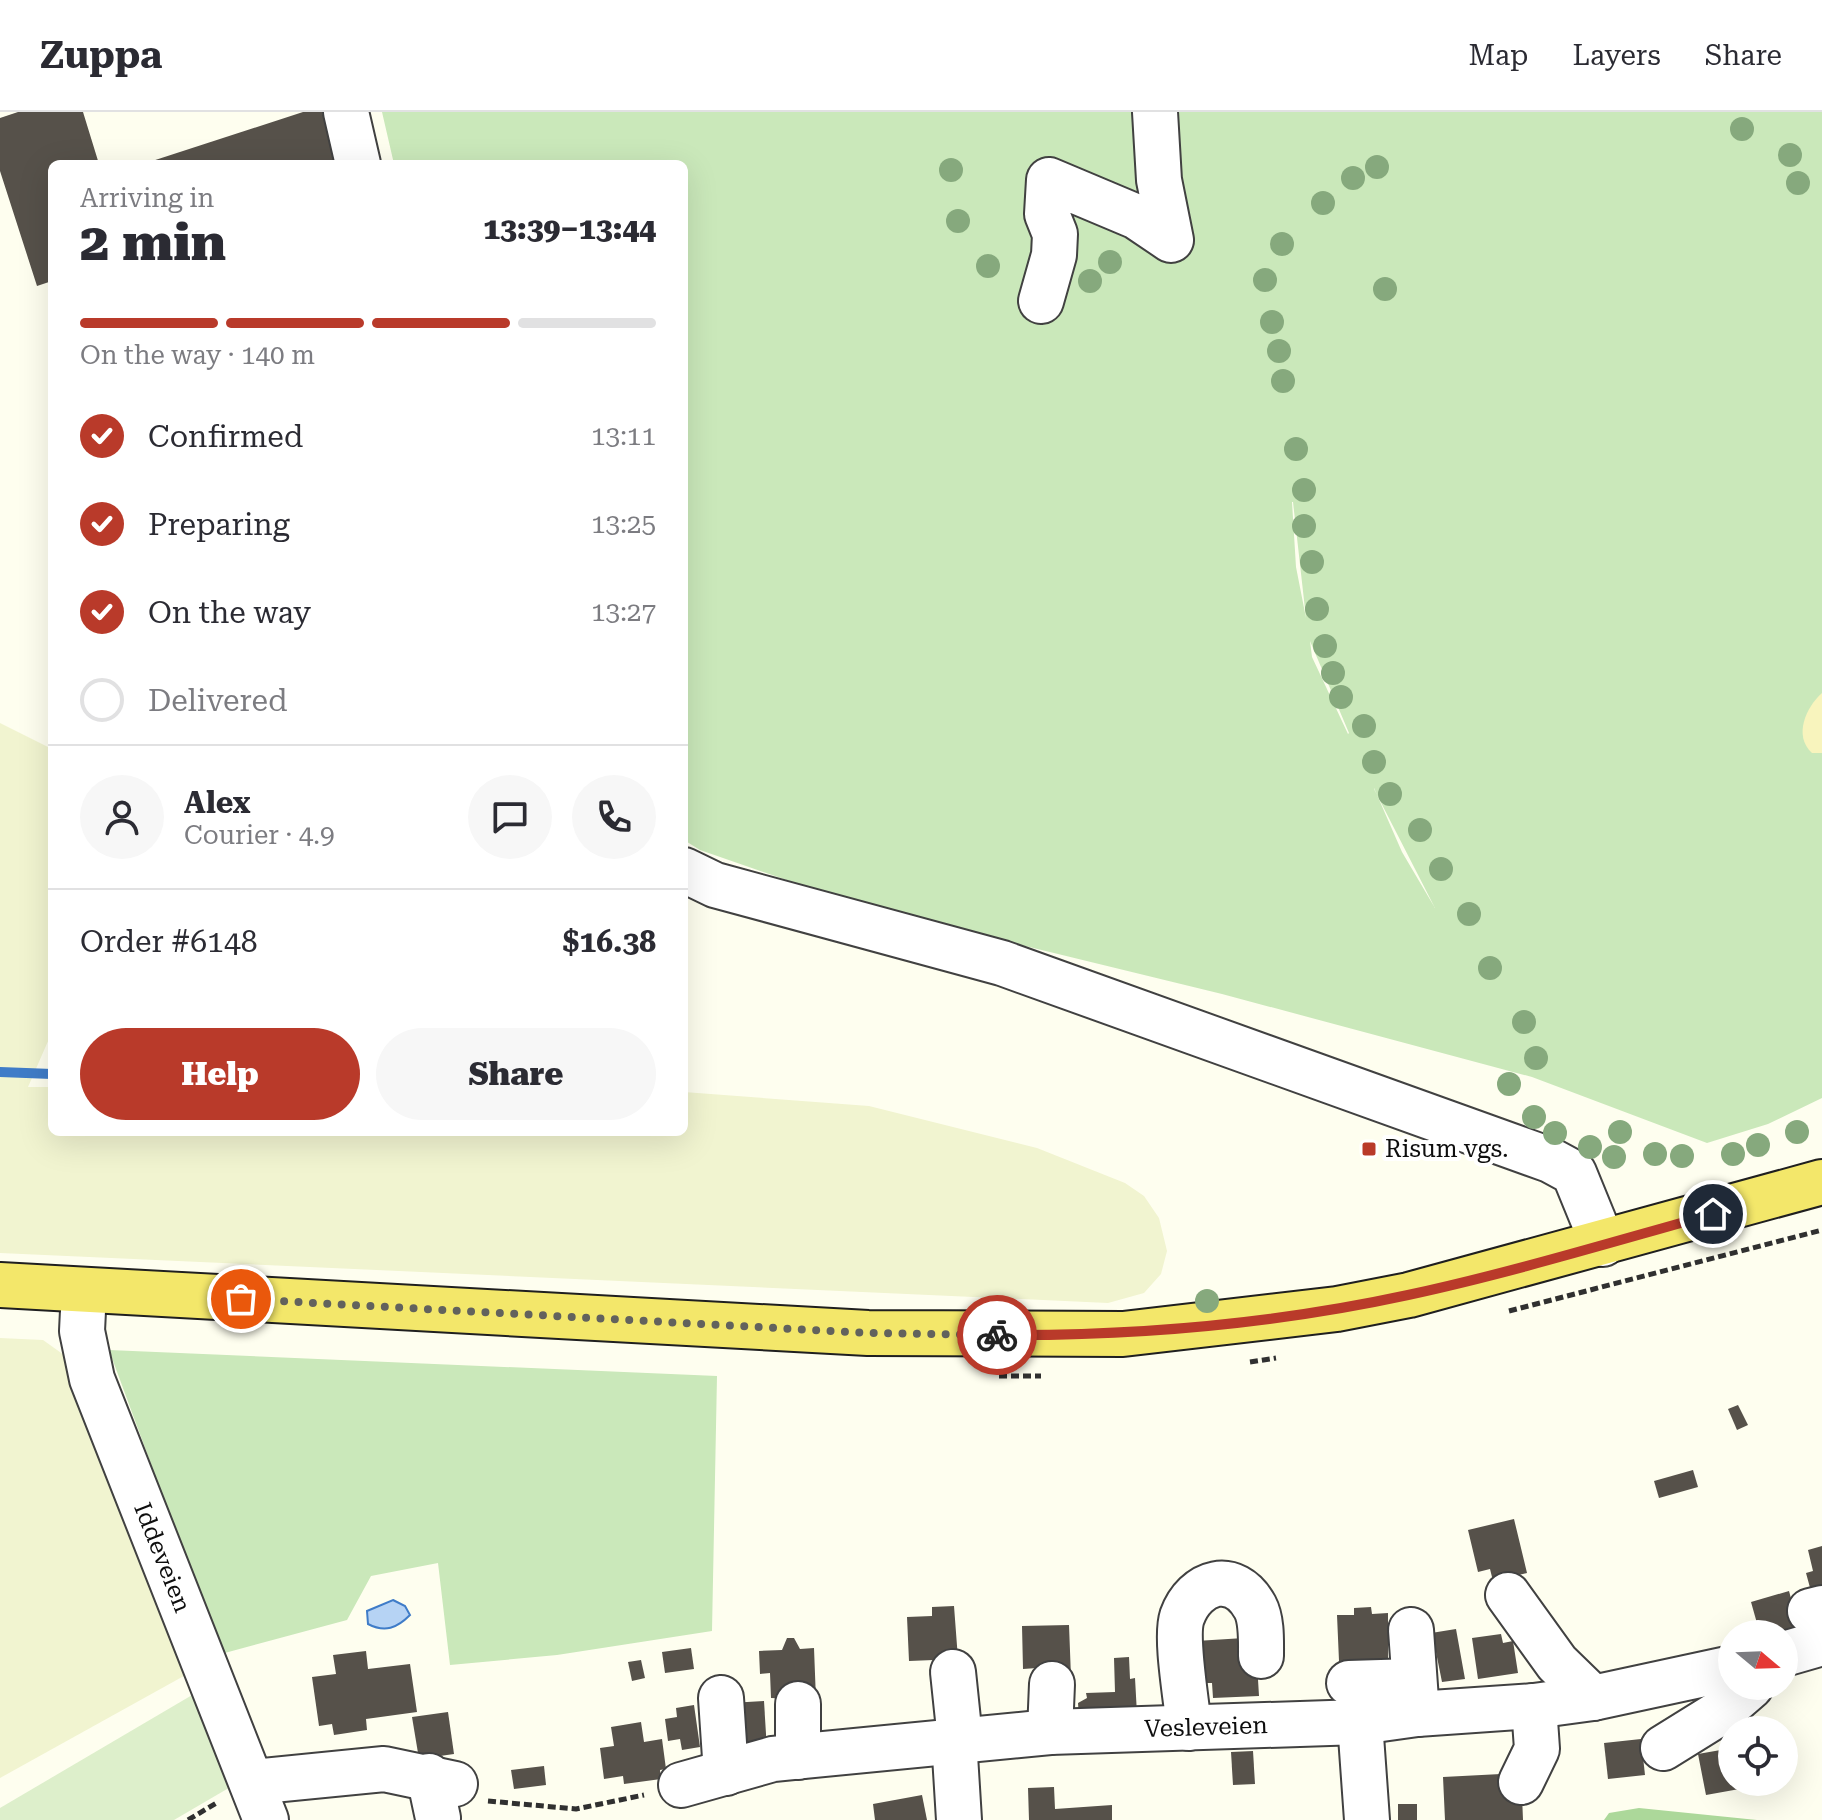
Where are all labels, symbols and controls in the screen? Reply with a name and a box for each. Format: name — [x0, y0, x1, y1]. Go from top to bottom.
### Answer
text: Zuppa — [40, 33, 162, 77]
text: Map — [1469, 39, 1528, 72]
text: Layers — [1572, 39, 1661, 72]
text: Share — [1705, 39, 1782, 72]
text: Arriving in — [80, 183, 214, 213]
text: 13:39–13:44 — [483, 211, 656, 246]
text: 2 min — [80, 212, 226, 273]
text: On the way · 140 m — [80, 340, 315, 370]
icon: check — [80, 414, 124, 458]
text: Confirmed — [148, 419, 303, 454]
text: 13:11 — [591, 421, 656, 451]
icon: check — [80, 502, 124, 546]
text: Preparing — [148, 507, 290, 542]
text: 13:25 — [591, 509, 656, 539]
icon: check — [80, 590, 124, 634]
text: On the way — [148, 595, 311, 630]
text: 13:27 — [591, 597, 656, 627]
text: Delivered — [148, 683, 287, 718]
button: person — [80, 775, 164, 859]
button: chat — [468, 775, 552, 859]
button: phone — [572, 775, 656, 859]
text: Alex — [184, 785, 251, 820]
text: Courier · 4.9 — [184, 820, 334, 850]
text: Order #6148 — [80, 924, 258, 959]
text: $16.38 — [563, 924, 656, 959]
button: Help — [80, 1028, 360, 1120]
button: Share — [376, 1028, 656, 1120]
place label: Risum vgs. — [1385, 1135, 1508, 1163]
marker: Risum vgs. — [1360, 1140, 1378, 1158]
pin — [1679, 1180, 1747, 1248]
icon: home — [1691, 1192, 1735, 1236]
pin — [207, 1265, 275, 1333]
icon: bag — [219, 1277, 263, 1321]
courier — [957, 1295, 1037, 1375]
icon: bike — [975, 1313, 1019, 1357]
street label: Iddeveien — [128, 1499, 197, 1616]
north arrow — [1718, 1620, 1798, 1700]
map controls — [1718, 1620, 1798, 1796]
street label: Vesleveien — [1144, 1711, 1268, 1743]
button: locate — [1718, 1716, 1798, 1796]

